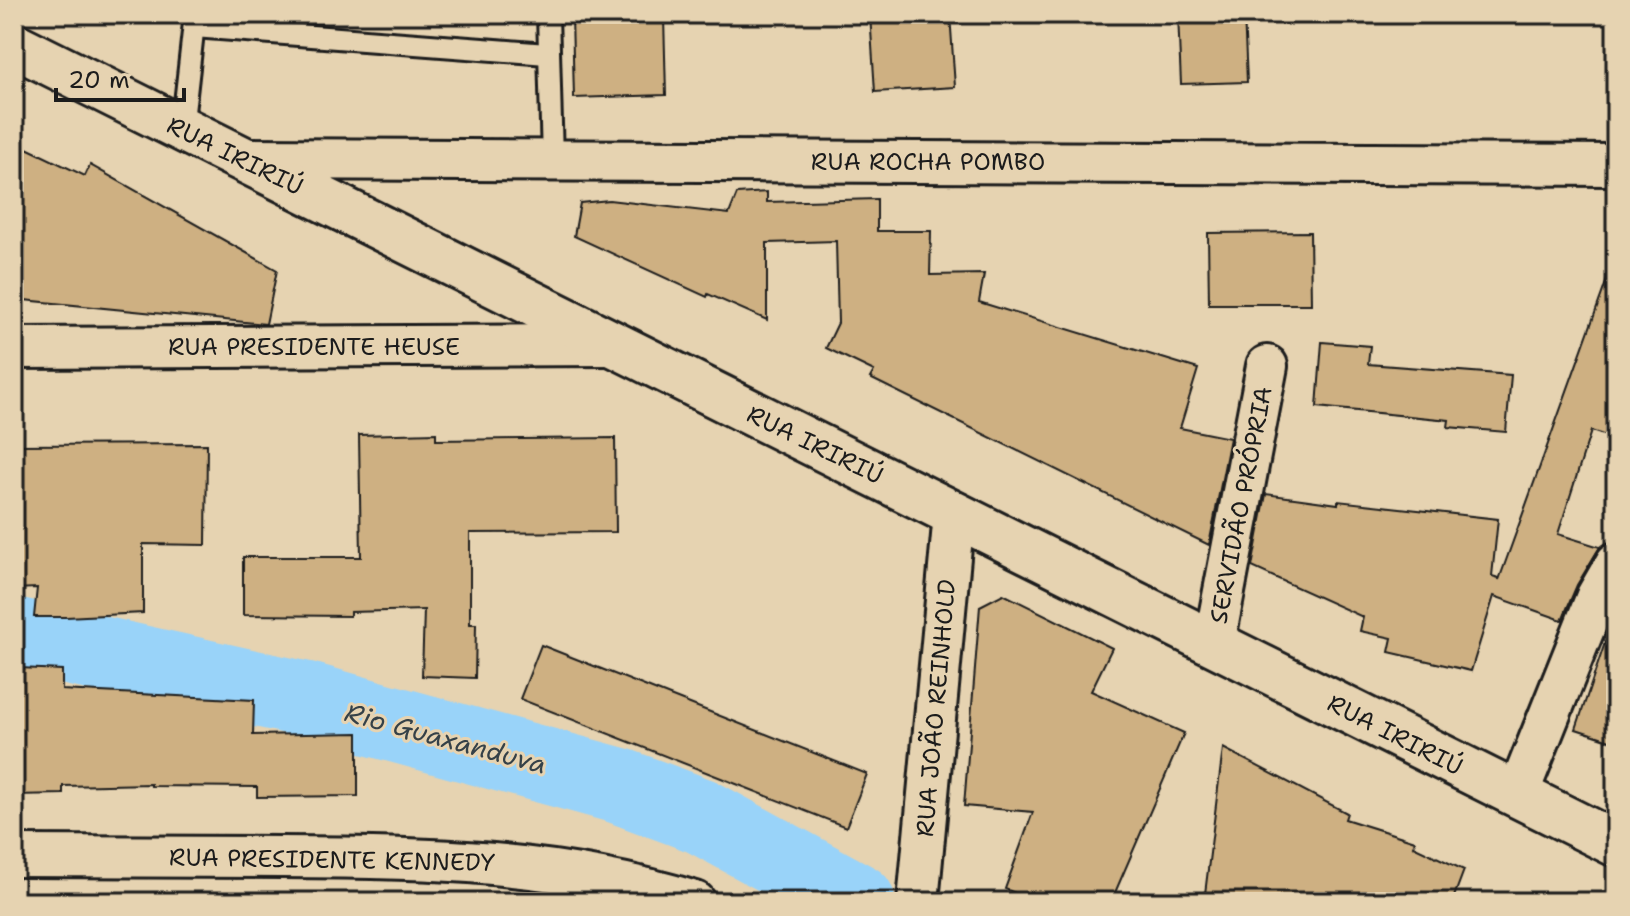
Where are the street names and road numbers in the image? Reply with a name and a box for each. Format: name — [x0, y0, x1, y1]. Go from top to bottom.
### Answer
street label: RUA IRIRIÚ — [162, 109, 308, 203]
street label: RUA ROCHA POMBO — [811, 146, 1045, 178]
street label: RUA PRESIDENTE HEUSE — [168, 331, 460, 363]
street label: SERVIDÃO PRÓPRIA — [1202, 384, 1280, 626]
street label: RUA IRIRIÚ — [742, 398, 888, 492]
street label: RUA JOÃO REINHOLD — [909, 578, 963, 838]
street label: RUA IRIRIÚ — [1322, 687, 1468, 783]
street label: RUA PRESIDENTE KENNEDY — [169, 841, 496, 879]

